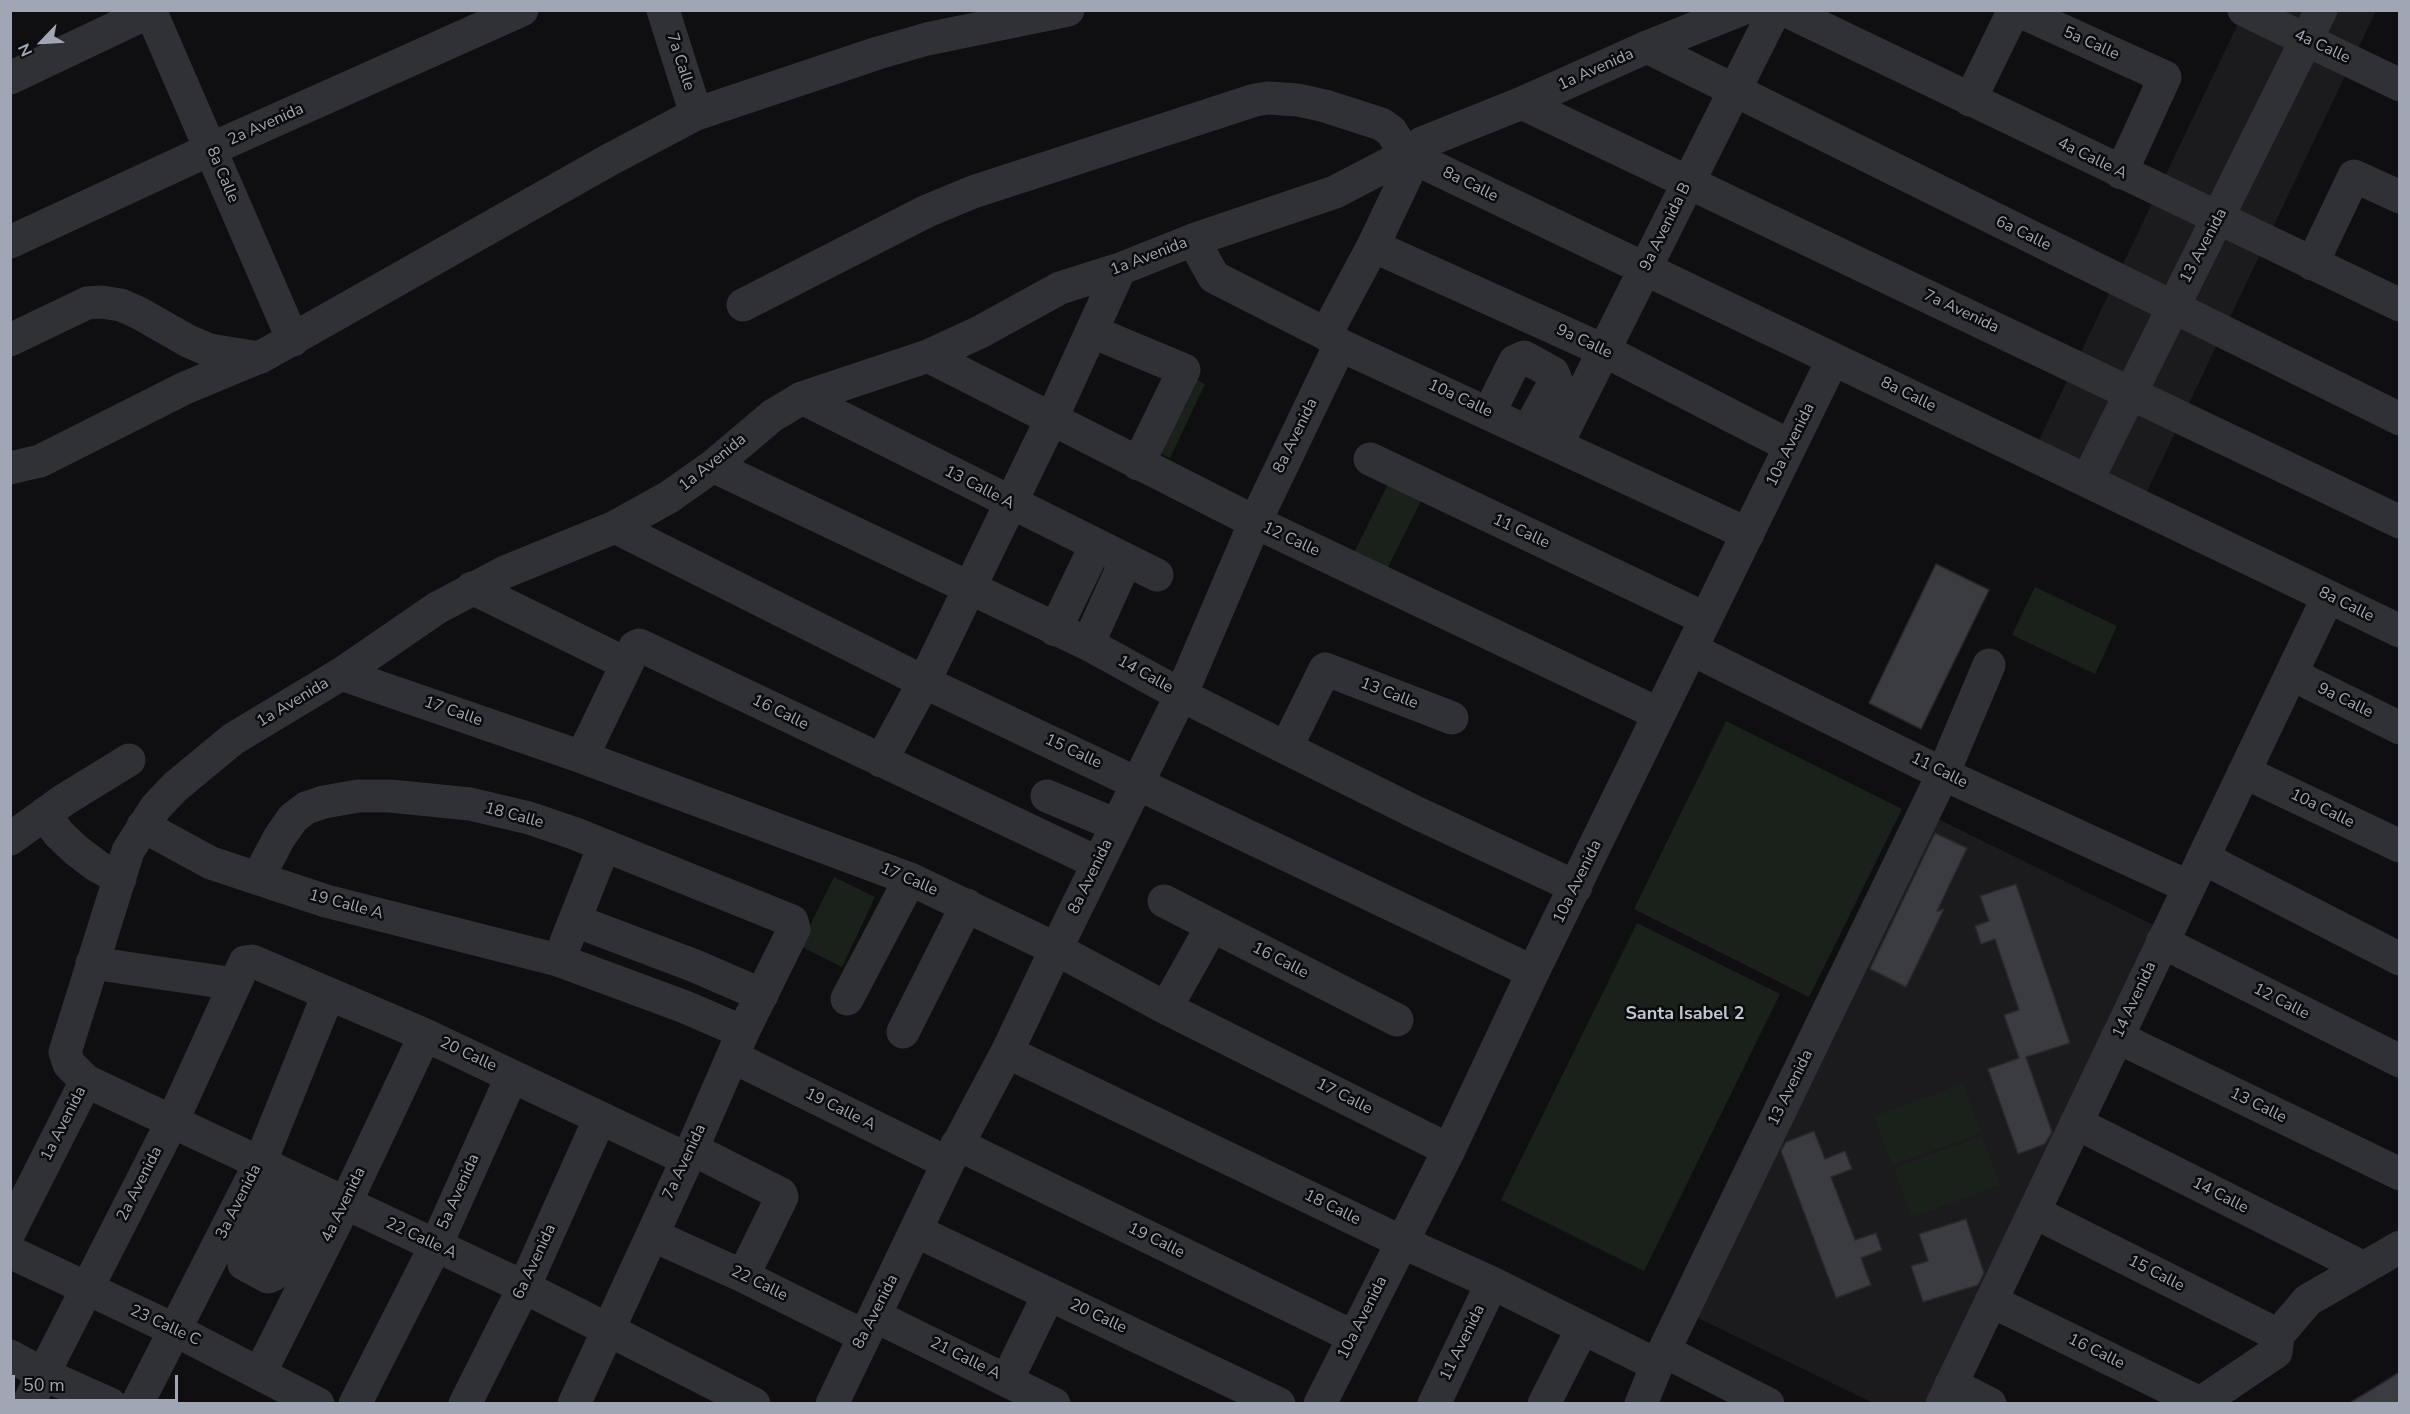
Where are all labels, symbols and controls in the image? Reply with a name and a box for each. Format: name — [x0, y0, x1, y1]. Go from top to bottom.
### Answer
north arrow — [12, 12, 72, 72]
street label: 5a Calle — [2060, 23, 2122, 65]
street label: 4a Calle — [2291, 26, 2353, 68]
street label: 7a Calle — [662, 31, 698, 93]
text: N — [13, 40, 38, 60]
street label: 1a Avenida — [1555, 45, 1637, 95]
street label: 2a Avenida — [225, 100, 307, 150]
street label: 4a Calle A — [2054, 134, 2130, 184]
street label: 8a Calle — [202, 144, 242, 206]
street label: 8a Calle — [1439, 163, 1501, 207]
street label: 9a Avenida B — [1636, 180, 1696, 274]
street label: 13 Avenida — [2176, 205, 2232, 287]
street label: 6a Calle — [1992, 212, 2054, 256]
street label: 1a Avenida — [1108, 234, 1190, 280]
street label: 7a Avenida — [1920, 286, 2002, 338]
street label: 9a Calle — [1553, 321, 1615, 363]
street label: 8a Calle — [1877, 373, 1939, 417]
street label: 10a Calle — [1425, 376, 1495, 422]
street label: 8a Avenida — [1270, 396, 1322, 476]
street label: 10a Avenida — [1763, 400, 1819, 490]
street label: 1a Avenida — [676, 430, 750, 496]
street label: 13 Calle A — [941, 462, 1017, 514]
street label: 11 Calle — [1490, 511, 1552, 553]
street label: 12 Calle — [1260, 519, 1322, 561]
street label: 8a Calle — [2315, 583, 2377, 627]
street label: 14 Calle — [1114, 652, 1176, 698]
street label: 1a Avenida — [253, 674, 333, 732]
street label: 13 Calle — [1357, 674, 1421, 714]
street label: 9a Calle — [2314, 679, 2376, 723]
street label: 16 Calle — [749, 691, 811, 735]
street label: 17 Calle — [421, 693, 485, 731]
street label: 15 Calle — [1042, 731, 1104, 773]
street label: 11 Calle — [1908, 749, 1970, 793]
street label: 10a Calle — [2287, 785, 2357, 833]
street label: 18 Calle — [482, 799, 546, 833]
street label: 8a Avenida — [1065, 837, 1117, 917]
street label: 10a Avenida — [1550, 837, 1606, 927]
street label: 17 Calle — [878, 859, 940, 901]
street label: 19 Calle A — [307, 886, 385, 924]
street label: 16 Calle — [1249, 939, 1311, 983]
street label: 14 Avenida — [2109, 959, 2161, 1041]
street label: 12 Calle — [2250, 980, 2312, 1024]
district label: Santa Isabel 2 — [1626, 1004, 1744, 1026]
street label: 20 Calle — [437, 1034, 499, 1076]
street label: 13 Avenida — [1764, 1047, 1818, 1129]
street label: 17 Calle — [1313, 1075, 1375, 1119]
street label: 1a Avenida — [37, 1084, 91, 1164]
street label: 13 Calle — [2227, 1084, 2289, 1128]
street label: 19 Calle A — [802, 1085, 878, 1135]
street label: 7a Avenida — [659, 1121, 711, 1203]
street label: 2a Avenida — [113, 1144, 167, 1224]
street label: 5a Avenida — [434, 1151, 484, 1233]
street label: 3a Avenida — [212, 1162, 266, 1242]
street label: 4a Avenida — [318, 1165, 370, 1245]
street label: 14 Calle — [2189, 1174, 2251, 1218]
street label: 18 Calle — [1301, 1186, 1363, 1230]
street label: 22 Calle A — [383, 1214, 459, 1264]
street label: 19 Calle — [1125, 1219, 1187, 1263]
street label: 6a Avenida — [509, 1221, 561, 1303]
street label: 15 Calle — [2125, 1252, 2187, 1296]
street label: 22 Calle — [728, 1262, 790, 1306]
street label: 8a Avenida — [849, 1272, 903, 1352]
street label: 10a Avenida — [1334, 1273, 1392, 1363]
street label: 20 Calle — [1067, 1296, 1129, 1338]
street label: 23 Calle C — [127, 1301, 203, 1351]
street label: 11 Avenida — [1436, 1302, 1490, 1384]
street label: 16 Calle — [2065, 1330, 2127, 1374]
street label: 21 Calle A — [927, 1334, 1003, 1384]
scale bar — [15, 1363, 182, 1401]
text: 50 m — [23, 1373, 65, 1397]

